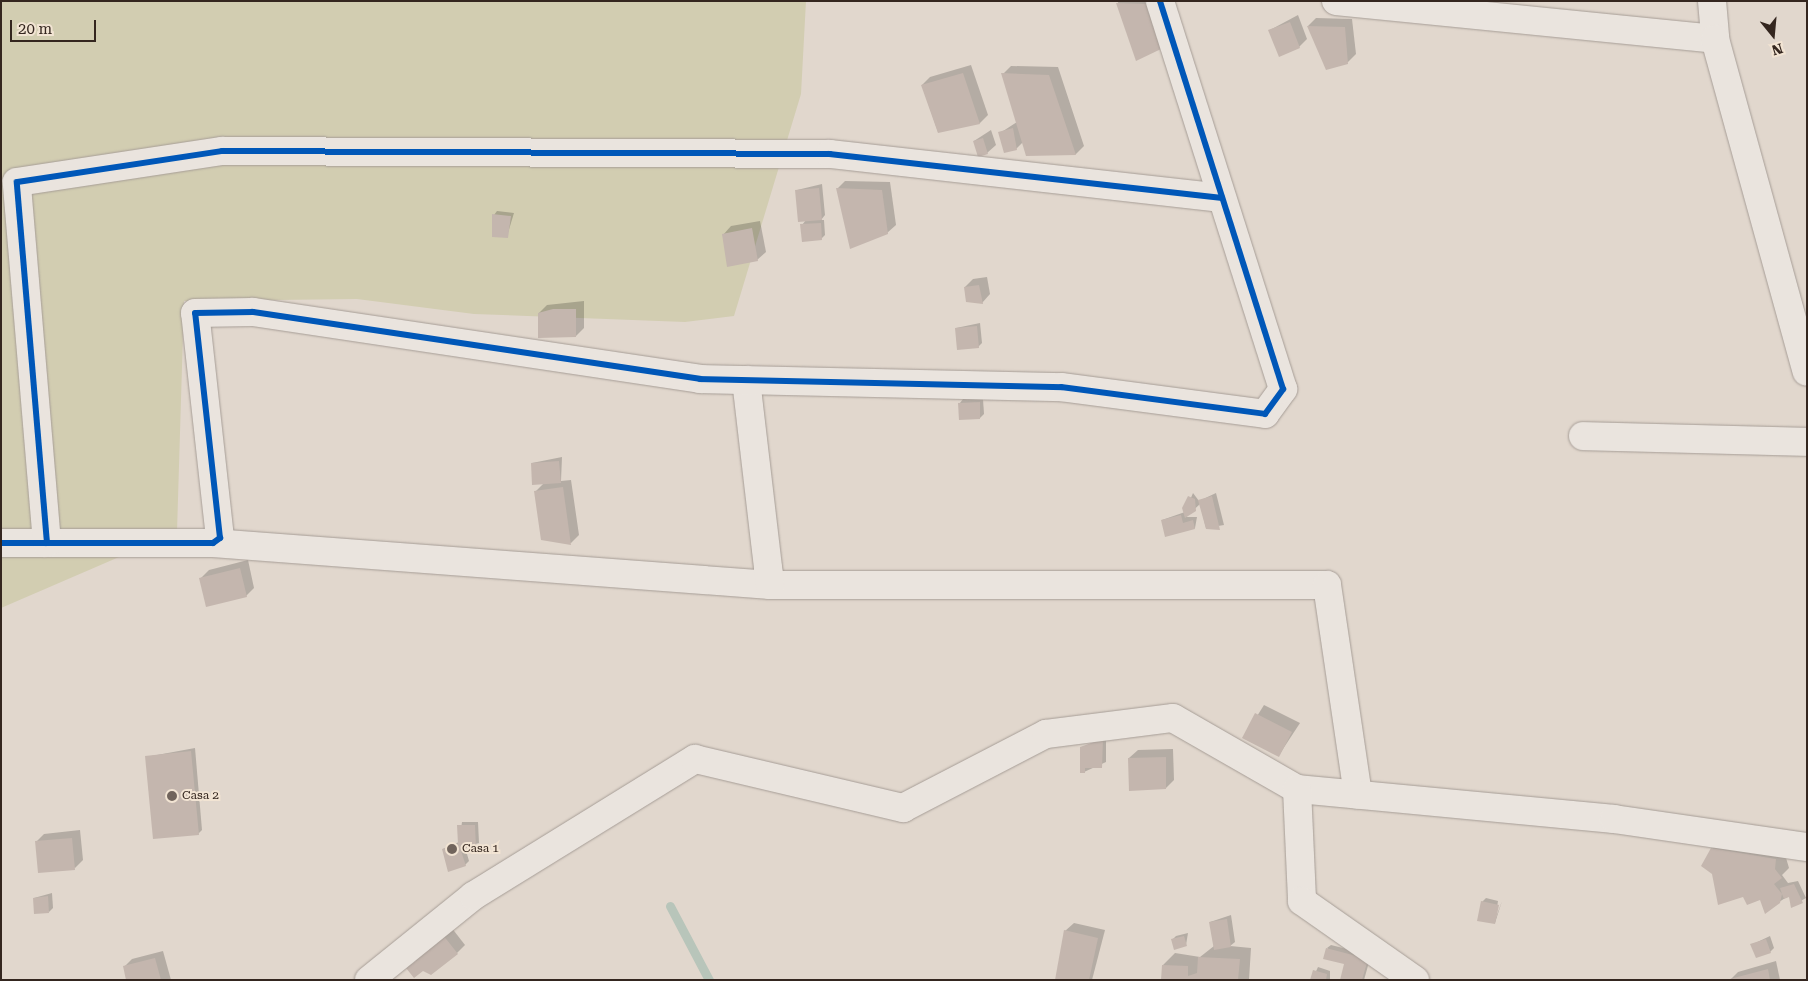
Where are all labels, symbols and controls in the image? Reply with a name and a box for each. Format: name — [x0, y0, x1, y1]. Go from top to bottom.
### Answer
scale bar — [12, 10, 99, 42]
north arrow — [1748, 10, 1798, 60]
text: 20 m — [18, 20, 52, 38]
text: N — [1770, 40, 1785, 59]
place label: Casa 2 — [182, 789, 219, 803]
marker: Casa 2 — [166, 790, 178, 802]
place label: Casa 1 — [462, 842, 499, 856]
marker: Casa 1 — [446, 843, 458, 855]

